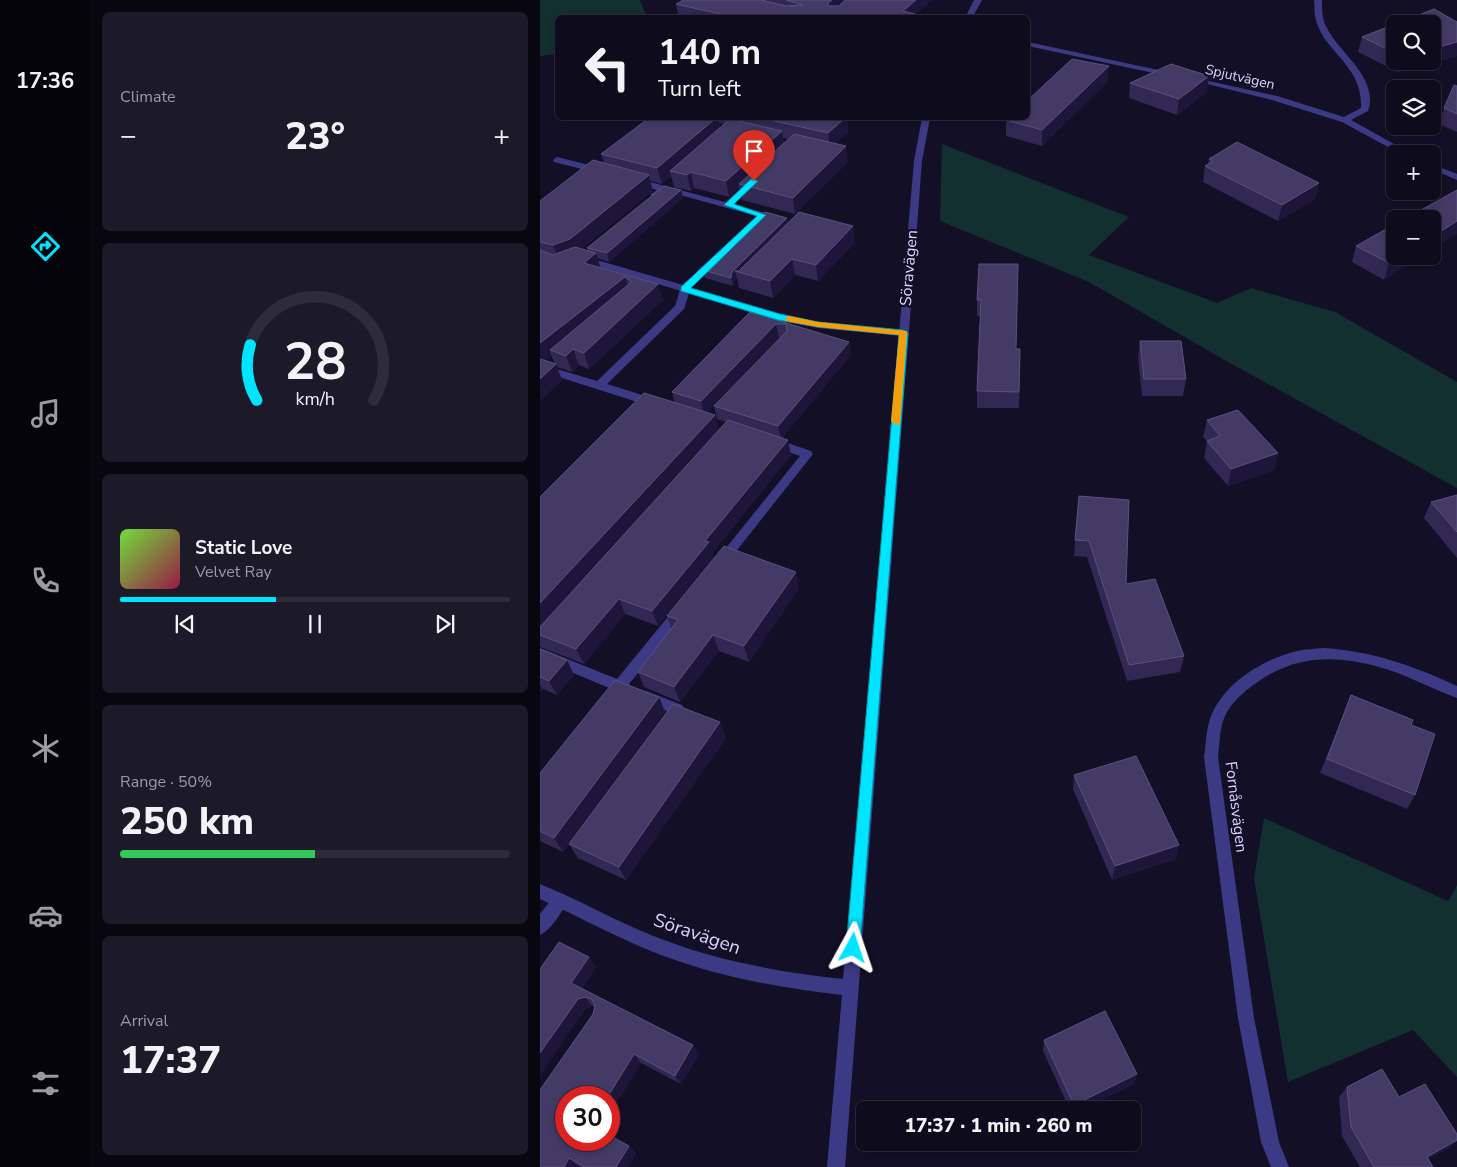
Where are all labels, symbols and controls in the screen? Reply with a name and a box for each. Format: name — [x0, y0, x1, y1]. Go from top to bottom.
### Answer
map controls — [1386, 15, 1441, 265]
button: search — [1386, 15, 1441, 70]
text: 140 m — [658, 29, 761, 76]
icon: left — [575, 35, 640, 100]
street label: Spjutvägen — [1203, 60, 1277, 94]
text: 17:36 — [16, 66, 74, 96]
text: Turn left — [658, 74, 741, 104]
button: layers — [1386, 80, 1441, 135]
text: Climate — [120, 86, 175, 108]
text: 23° — [285, 111, 345, 162]
text: − — [120, 117, 137, 155]
text: + — [493, 117, 510, 155]
pin — [733, 130, 775, 181]
icon: arrive — [740, 137, 768, 165]
button: + — [1386, 145, 1441, 200]
button: − — [1386, 210, 1441, 265]
icon: directions — [28, 229, 63, 264]
street label: Söravägen — [895, 229, 923, 307]
text: 28 — [284, 326, 346, 397]
text: km/h — [295, 387, 335, 411]
icon: music — [28, 396, 63, 431]
text: Static Love — [195, 535, 292, 561]
text: Velvet Ray — [195, 561, 272, 583]
icon: phone — [28, 563, 63, 598]
icon: previous — [171, 610, 199, 638]
icon: pause — [301, 610, 329, 638]
icon: next — [431, 610, 459, 638]
icon: climate — [28, 731, 63, 766]
street label: Fornåsvägen — [1219, 760, 1253, 854]
text: Range · 50% — [120, 771, 212, 793]
text: 250 km — [120, 796, 254, 847]
icon: car — [28, 898, 63, 933]
street label: Söravägen — [650, 907, 744, 961]
position arrow — [826, 921, 878, 973]
text: Arrival — [120, 1010, 168, 1032]
text: 17:37 — [120, 1035, 221, 1086]
icon: filters — [28, 1066, 63, 1101]
speed limit sign: 30 — [555, 1086, 620, 1151]
text: 17:37 · 1 min · 260 m — [905, 1113, 1092, 1139]

